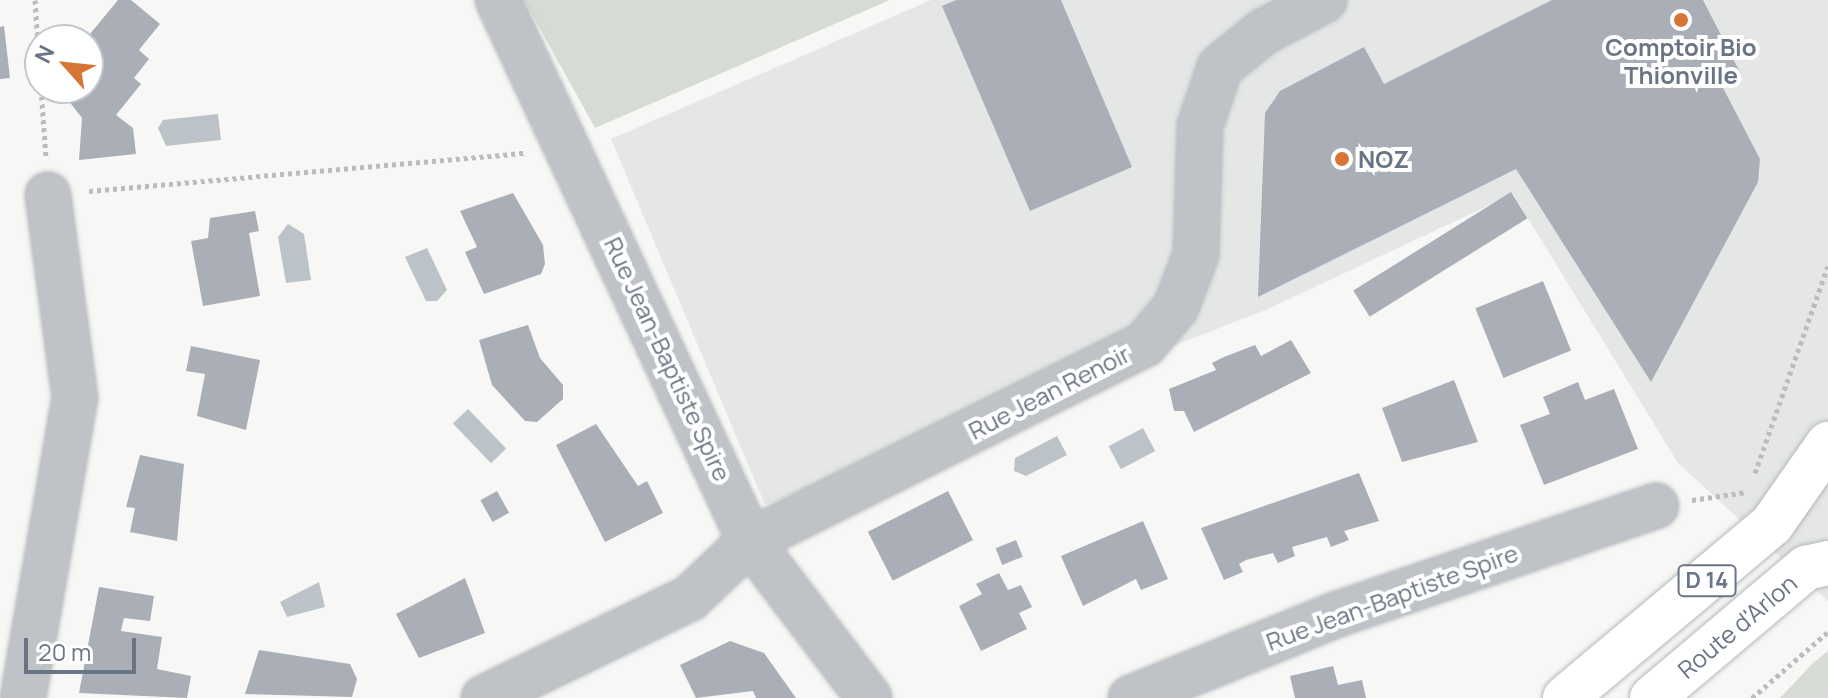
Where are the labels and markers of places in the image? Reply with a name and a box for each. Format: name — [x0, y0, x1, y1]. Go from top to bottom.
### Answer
marker: Comptoir Bio Thionville — [1672, 11, 1690, 29]
place label: Comptoir Bio Thionville — [1605, 33, 1757, 89]
place label: NOZ — [1358, 145, 1409, 173]
marker: NOZ — [1333, 150, 1351, 168]

